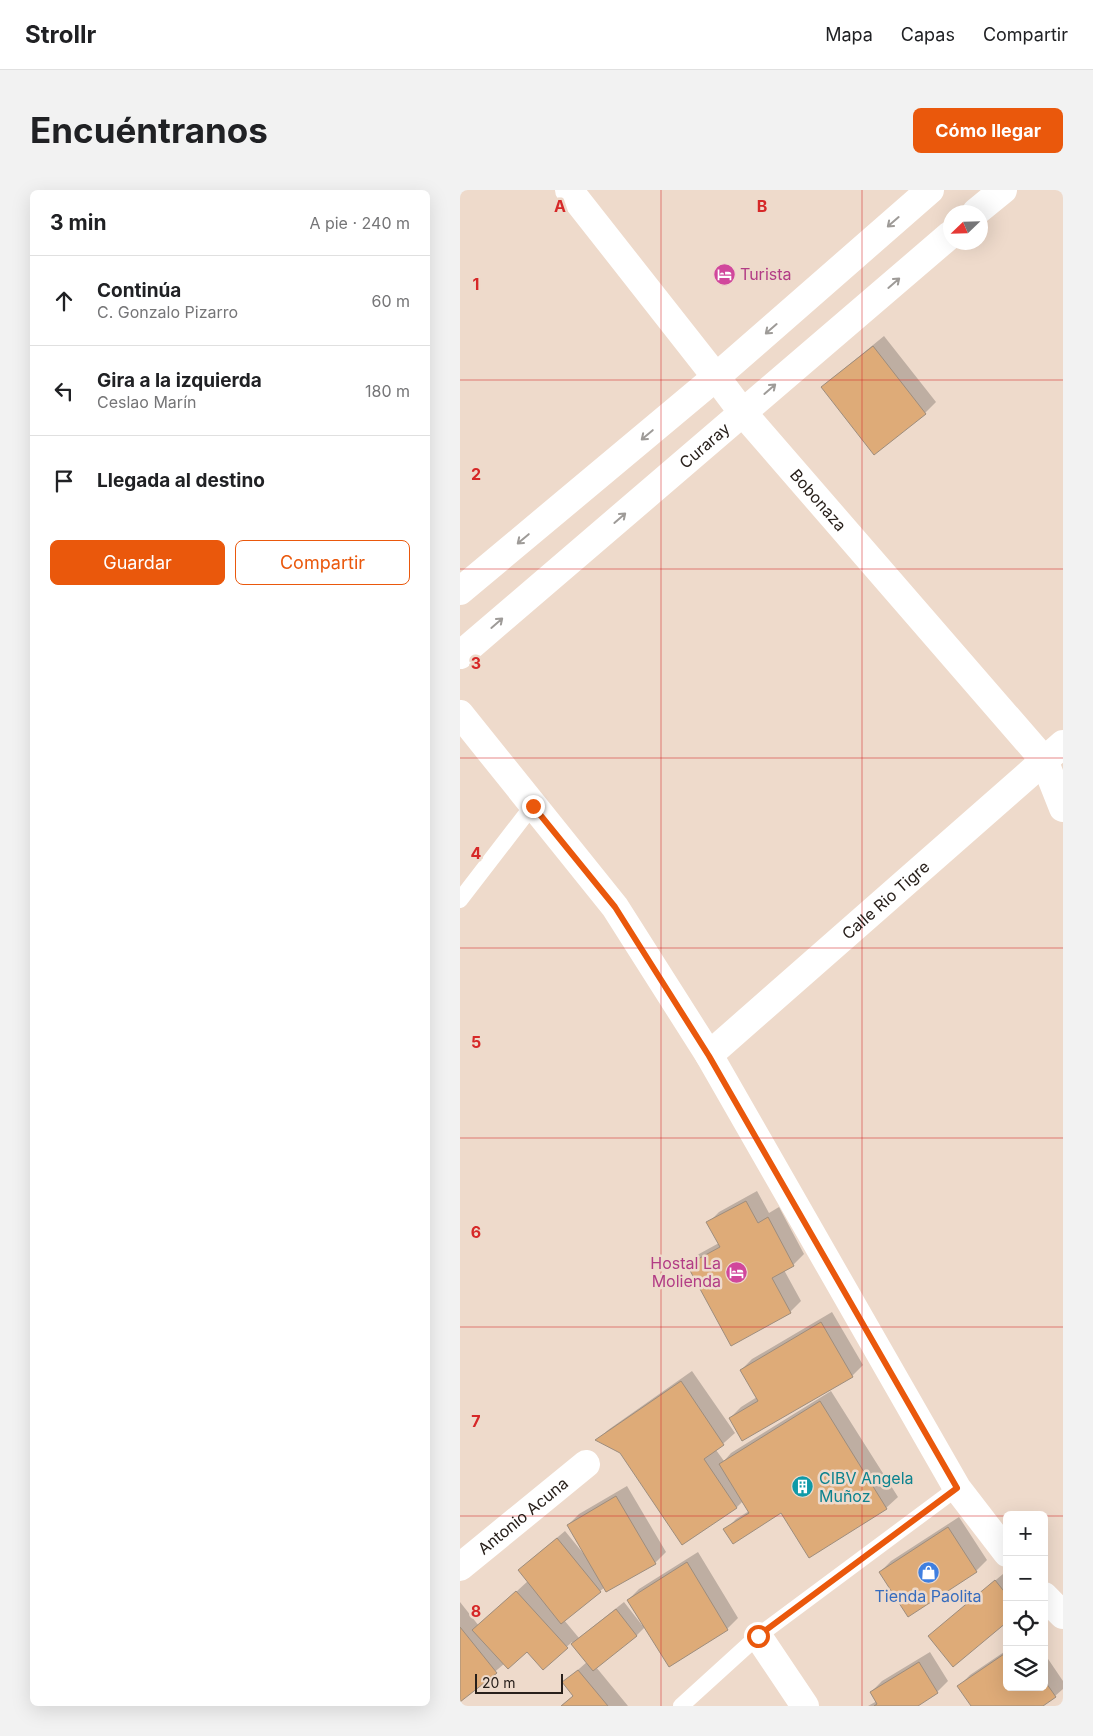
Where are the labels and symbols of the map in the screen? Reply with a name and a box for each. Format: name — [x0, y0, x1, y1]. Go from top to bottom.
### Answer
text: A — [554, 196, 566, 216]
text: B — [757, 196, 767, 216]
north arrow — [943, 205, 988, 250]
one-way arrow — [887, 216, 900, 228]
hotel icon: Turista — [712, 262, 736, 286]
place label: Turista — [740, 264, 792, 284]
text: 1 — [473, 274, 479, 294]
one-way arrow — [887, 278, 900, 289]
one-way arrow — [765, 323, 778, 334]
one-way arrow — [764, 383, 777, 395]
street label: Curaray — [675, 418, 734, 473]
one-way arrow — [641, 429, 654, 440]
text: 2 — [471, 464, 481, 484]
street label: Bobonaza — [786, 465, 851, 535]
one-way arrow — [614, 512, 627, 523]
one-way arrow — [517, 533, 530, 544]
one-way arrow — [490, 618, 503, 629]
text: 3 — [471, 653, 481, 673]
route end — [522, 795, 545, 818]
text: 4 — [471, 843, 482, 863]
street label: Calle Rio Tigre — [838, 856, 933, 944]
text: 5 — [471, 1032, 481, 1052]
text: 6 — [471, 1222, 481, 1242]
place label: Hostal La Molienda — [650, 1253, 721, 1291]
hotel icon: Hostal La Molienda — [725, 1260, 749, 1284]
text: 7 — [471, 1411, 481, 1431]
place label: CIBV Angela Muñoz — [819, 1468, 913, 1506]
street label: Antonio Acuna — [474, 1473, 572, 1559]
building icon: CIBV Angela Muñoz — [791, 1475, 815, 1499]
shop icon: Tienda Paolita — [916, 1560, 940, 1584]
place label: Tienda Paolita — [874, 1586, 982, 1606]
text: 8 — [471, 1601, 481, 1621]
route start — [747, 1625, 770, 1648]
scale bar — [475, 1671, 562, 1694]

